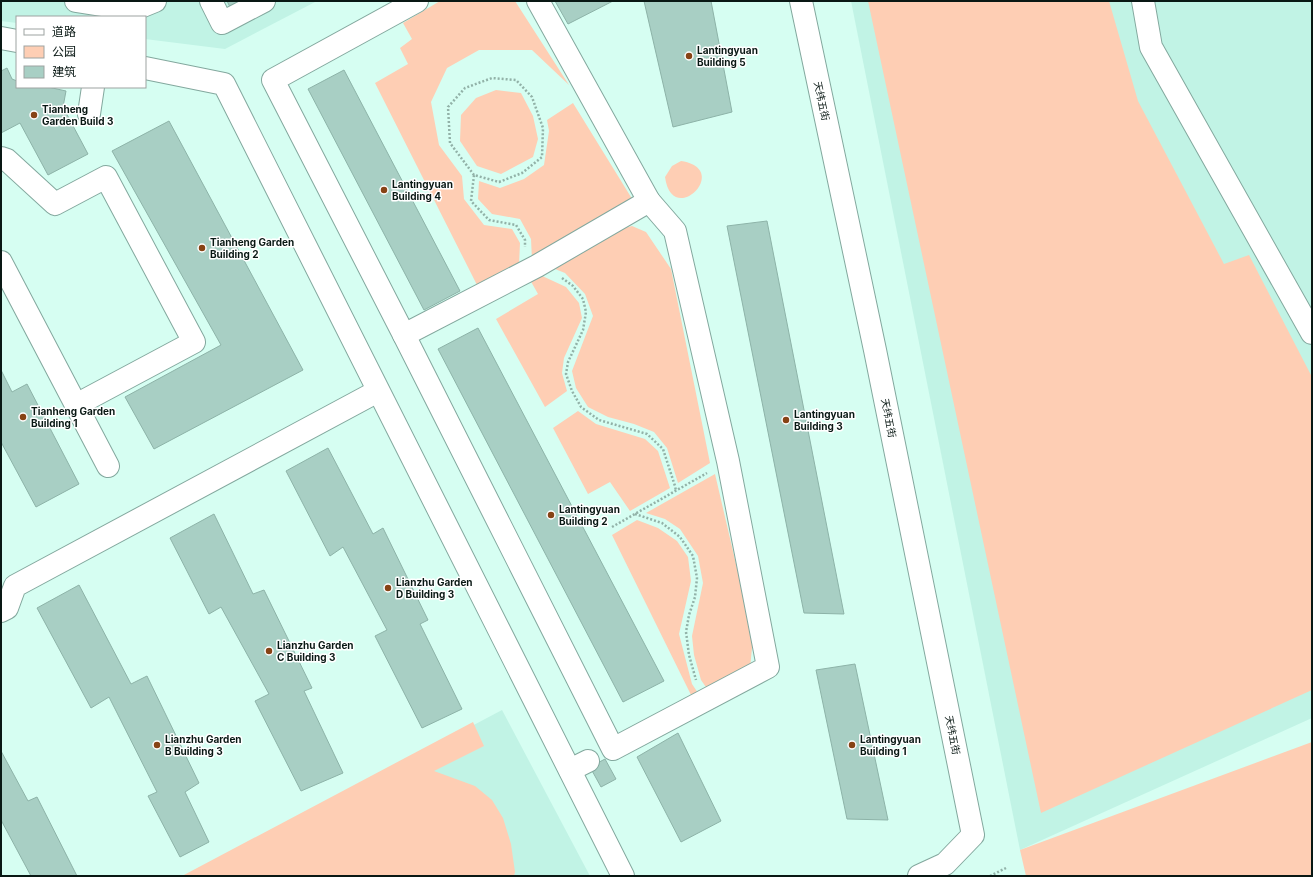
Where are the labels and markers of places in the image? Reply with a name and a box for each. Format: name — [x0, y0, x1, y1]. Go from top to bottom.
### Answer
place label: Lantingyuan Building 5 — [697, 44, 758, 69]
marker: Lantingyuan Building 5 — [684, 51, 694, 61]
place label: Tianheng Garden Build 3 — [42, 103, 113, 127]
marker: Tianheng Garden Build 3 — [29, 110, 39, 120]
place label: Lantingyuan Building 4 — [392, 178, 453, 203]
marker: Lantingyuan Building 4 — [379, 185, 389, 195]
place label: Tianheng Garden Building 2 — [210, 236, 294, 261]
marker: Tianheng Garden Building 2 — [197, 243, 207, 253]
place label: Tianheng Garden Building 1 — [31, 405, 115, 430]
place label: Lantingyuan Building 3 — [794, 408, 855, 433]
marker: Tianheng Garden Building 1 — [18, 412, 28, 422]
marker: Lantingyuan Building 3 — [781, 415, 791, 425]
place label: Lantingyuan Building 2 — [559, 503, 620, 528]
marker: Lantingyuan Building 2 — [546, 510, 556, 520]
place label: Lianzhu Garden D Building 3 — [396, 576, 473, 601]
marker: Lianzhu Garden D Building 3 — [383, 583, 393, 593]
place label: Lianzhu Garden C Building 3 — [277, 639, 354, 664]
marker: Lianzhu Garden C Building 3 — [264, 646, 274, 656]
place label: Lianzhu Garden B Building 3 — [165, 733, 242, 758]
place label: Lantingyuan Building 1 — [860, 733, 921, 758]
marker: Lianzhu Garden B Building 3 — [152, 740, 162, 750]
marker: Lantingyuan Building 1 — [847, 740, 857, 750]

